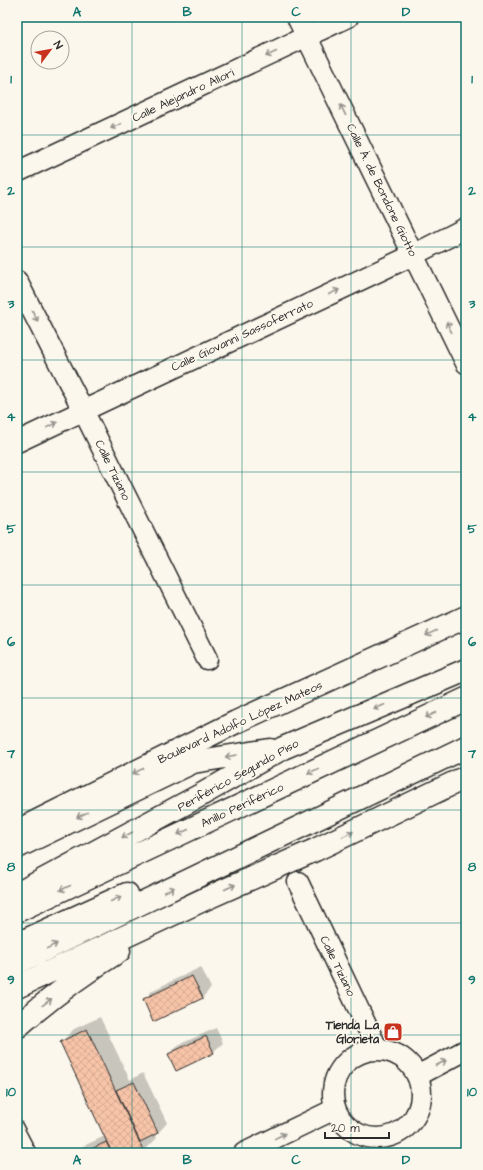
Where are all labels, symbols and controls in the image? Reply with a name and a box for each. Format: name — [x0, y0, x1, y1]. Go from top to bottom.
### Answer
text: A — [73, 3, 82, 21]
text: B — [182, 3, 192, 21]
text: C — [291, 3, 301, 21]
text: D — [402, 3, 411, 21]
north arrow — [30, 30, 70, 70]
text: N — [50, 38, 66, 52]
one-way arrow — [266, 50, 278, 58]
street label: Calle Alejandro Allori — [129, 64, 237, 127]
text: 1 — [10, 70, 12, 88]
text: 1 — [471, 70, 473, 88]
one-way arrow — [339, 104, 346, 116]
street label: Calle Á. de Bondone Giotto — [342, 121, 421, 260]
one-way arrow — [110, 123, 122, 130]
text: 2 — [6, 182, 15, 200]
text: 2 — [467, 182, 476, 200]
one-way arrow — [328, 288, 340, 295]
text: 3 — [7, 295, 15, 313]
street label: Calle Giovanni Sassoferrato — [169, 295, 316, 376]
text: 3 — [468, 295, 476, 313]
one-way arrow — [32, 310, 39, 322]
one-way arrow — [445, 322, 452, 334]
text: 4 — [7, 408, 16, 426]
text: 4 — [468, 408, 477, 426]
one-way arrow — [46, 421, 58, 428]
street label: Calle Tiziano — [91, 437, 135, 504]
text: 5 — [6, 520, 16, 538]
text: 5 — [467, 520, 477, 538]
one-way arrow — [425, 630, 437, 637]
text: 6 — [7, 633, 16, 651]
text: 6 — [468, 633, 477, 651]
street label: Boulevard Adolfo López Mateos — [155, 677, 325, 768]
one-way arrow — [373, 704, 385, 711]
one-way arrow — [425, 712, 437, 719]
street label: Periférico Segundo Piso — [175, 735, 303, 817]
text: 7 — [6, 745, 16, 763]
text: 7 — [467, 745, 477, 763]
one-way arrow — [224, 752, 237, 760]
one-way arrow — [132, 768, 144, 775]
one-way arrow — [308, 768, 320, 775]
street label: Anillo Periférico — [198, 779, 287, 832]
one-way arrow — [76, 812, 88, 819]
one-way arrow — [177, 829, 189, 836]
one-way arrow — [342, 830, 354, 837]
one-way arrow — [121, 832, 133, 839]
text: 8 — [7, 858, 16, 876]
text: 8 — [468, 858, 477, 876]
one-way arrow — [224, 883, 236, 891]
one-way arrow — [60, 885, 72, 892]
one-way arrow — [163, 886, 175, 893]
one-way arrow — [110, 895, 122, 902]
street label: Calle Tiziano — [316, 933, 360, 1000]
one-way arrow — [46, 942, 58, 949]
text: 9 — [7, 971, 15, 989]
text: 9 — [468, 971, 476, 989]
one-way arrow — [41, 998, 52, 1006]
place label: Tienda La Glorieta — [325, 1017, 380, 1048]
shop icon: Tienda La Glorieta — [382, 1021, 404, 1043]
one-way arrow — [435, 1059, 447, 1066]
text: 10 — [6, 1083, 17, 1101]
text: 10 — [467, 1083, 478, 1101]
scale bar — [325, 1114, 389, 1140]
text: 20 m — [331, 1120, 360, 1137]
one-way arrow — [273, 1132, 285, 1139]
text: A — [73, 1151, 82, 1169]
text: B — [182, 1151, 192, 1169]
text: C — [291, 1151, 301, 1169]
text: D — [402, 1151, 411, 1169]

